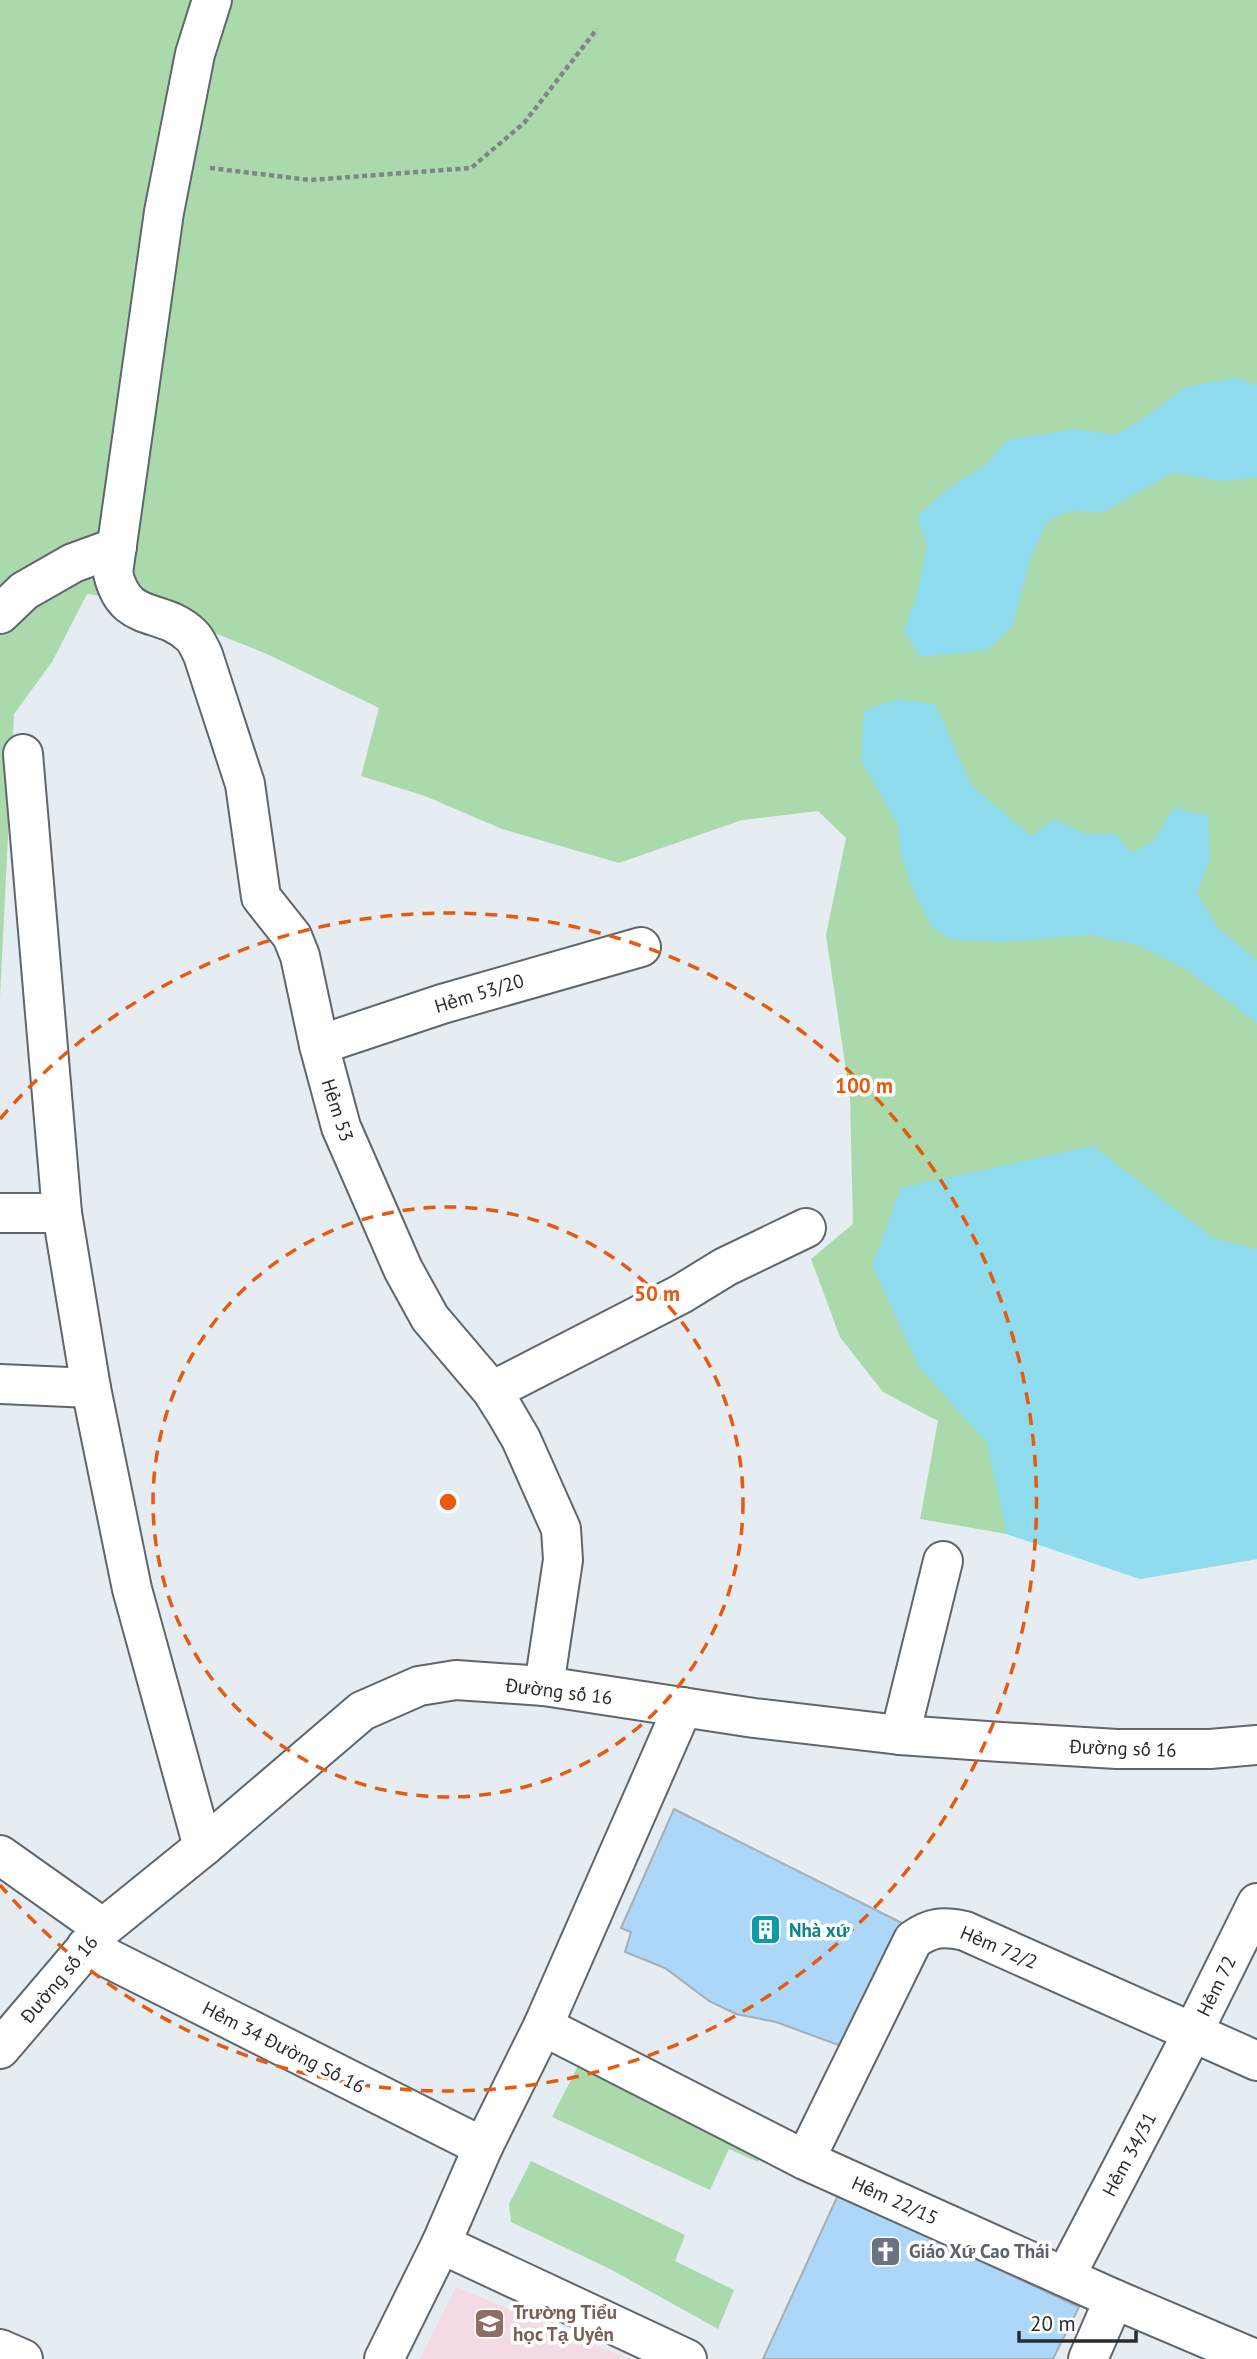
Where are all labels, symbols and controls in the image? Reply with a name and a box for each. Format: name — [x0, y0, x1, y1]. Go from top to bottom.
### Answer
street label: Hẻm 53/20 — [432, 968, 526, 1018]
text: 100 m — [835, 1072, 893, 1099]
street label: Hẻm 53 — [317, 1076, 359, 1144]
text: 50 m — [634, 1280, 680, 1307]
centre of rings — [436, 1490, 460, 1514]
street label: Đường số 16 — [503, 1672, 614, 1709]
street label: Đường số 16 — [1068, 1734, 1177, 1762]
building icon: Nhà xứ — [749, 1913, 783, 1947]
place label: Nhà xứ — [789, 1918, 850, 1942]
street label: Hẻm 72/2 — [957, 1920, 1041, 1974]
street label: Đường số 16 — [15, 1930, 103, 2029]
street label: Hẻm 72 — [1191, 1952, 1241, 2020]
street label: Hẻm 34 Đường Số 16 — [199, 1996, 369, 2098]
street label: Hẻm 34/31 — [1097, 2108, 1161, 2200]
street label: Hẻm 22/15 — [848, 2170, 942, 2230]
church icon: Giáo Xứ Cao Thái — [869, 2234, 903, 2268]
place label: Giáo Xứ Cao Thái — [909, 2239, 1050, 2263]
place label: Trường Tiểu học Tạ Uyên — [513, 2300, 617, 2346]
scale bar — [1019, 2300, 1136, 2344]
school or university icon: Trường Tiểu học Tạ Uyên — [473, 2306, 507, 2340]
text: 20 m — [1030, 2310, 1076, 2337]

